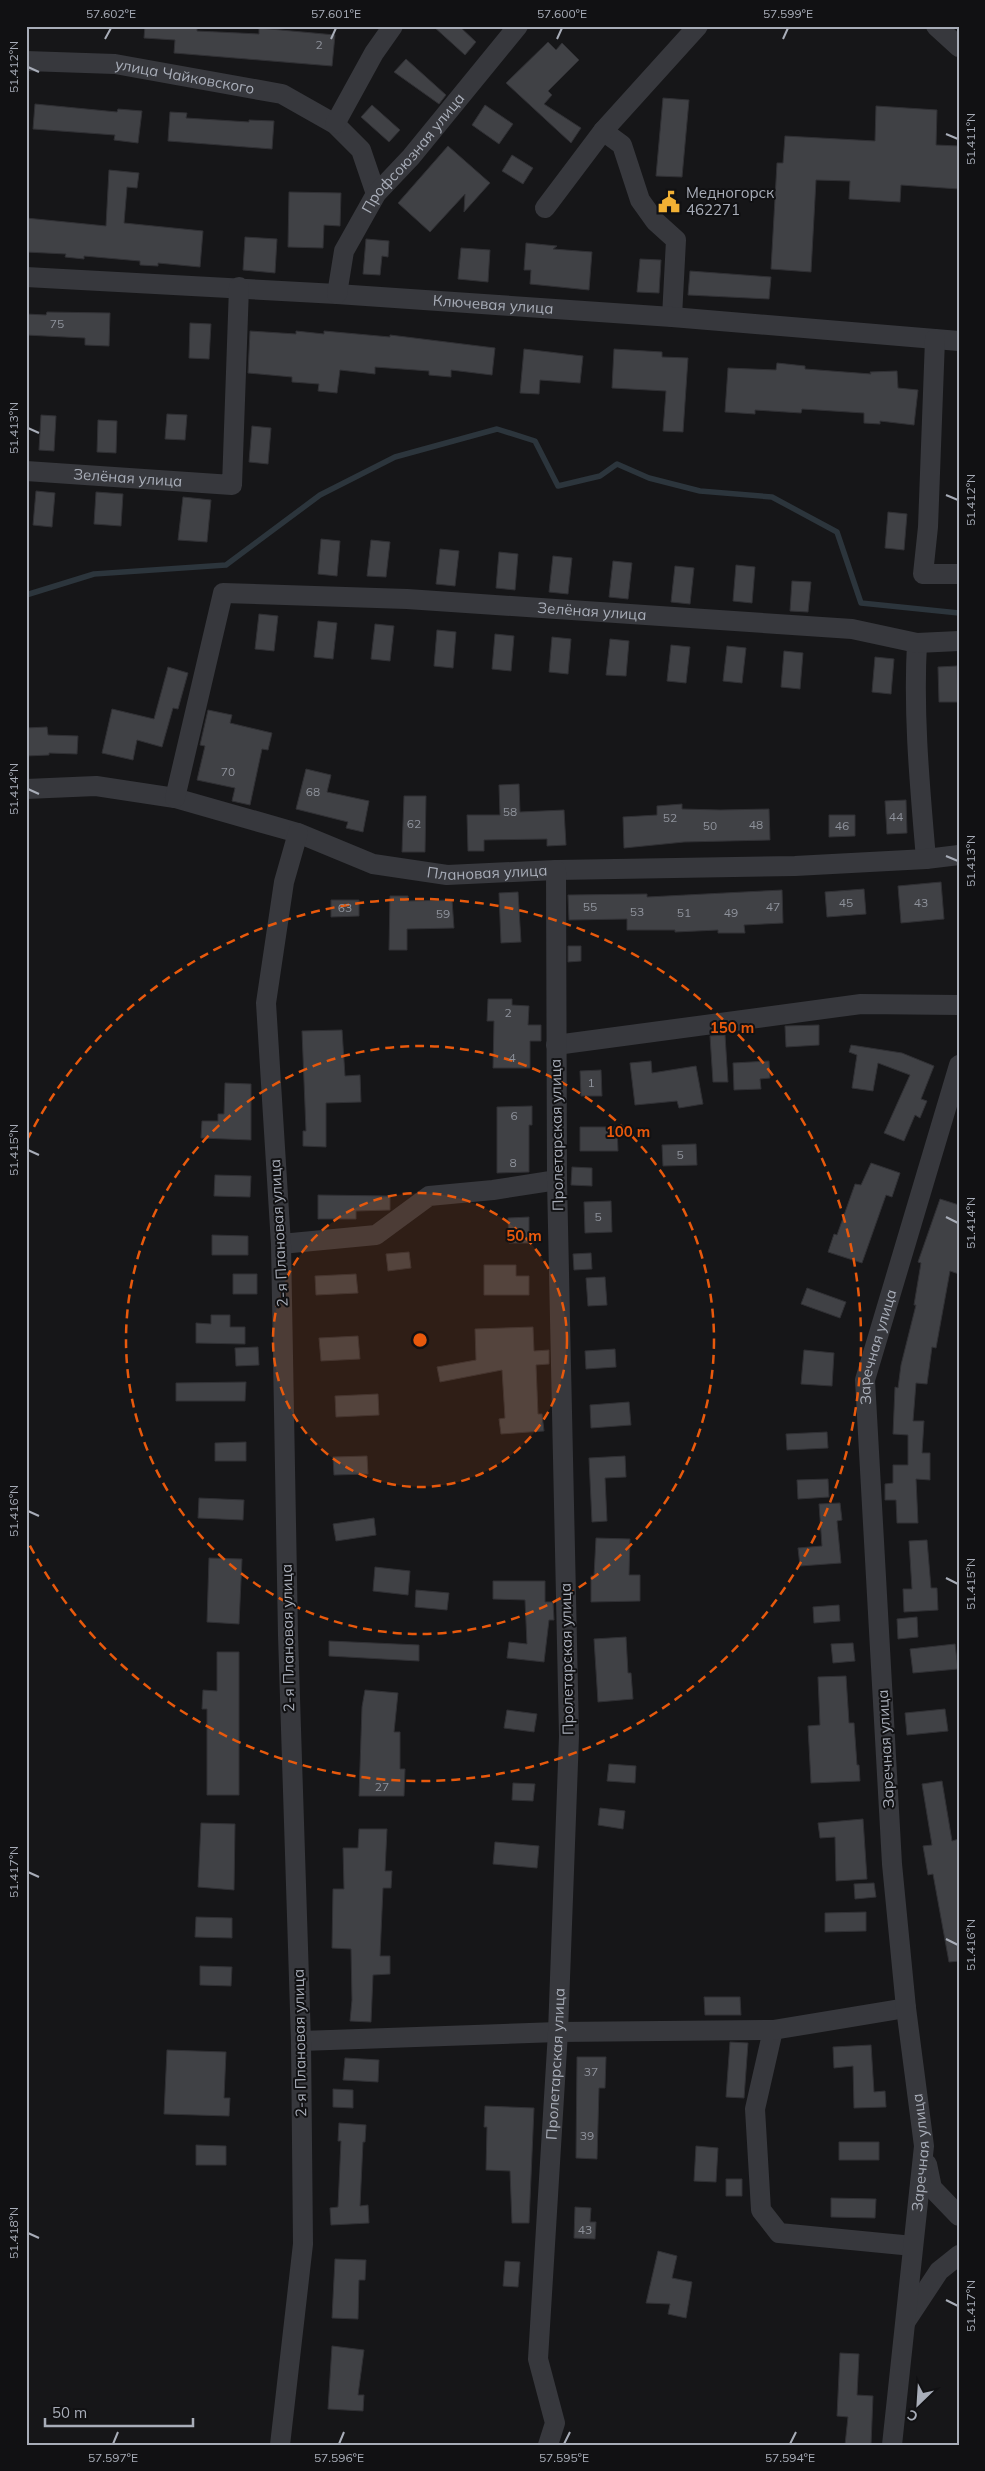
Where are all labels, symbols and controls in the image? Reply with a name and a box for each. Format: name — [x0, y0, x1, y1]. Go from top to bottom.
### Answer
text: 57.602°E — [86, 6, 136, 21]
text: 57.601°E — [311, 6, 361, 21]
text: 57.600°E — [537, 6, 587, 21]
text: 57.599°E — [763, 6, 813, 21]
house number: 2 — [315, 37, 323, 52]
text: 51.412°N — [6, 41, 21, 93]
street label: улица Чайковского — [114, 54, 256, 98]
street label: Профсоюзная улица — [357, 89, 468, 216]
text: 51.411°N — [963, 113, 978, 165]
place label: Медногорск 462271 — [686, 183, 775, 219]
public building icon: Медногорск 462271 — [656, 189, 682, 215]
street label: Ключевая улица — [432, 291, 554, 318]
house number: 75 — [50, 316, 64, 331]
text: 51.413°N — [6, 402, 21, 454]
street label: Зелёная улица — [73, 464, 183, 491]
text: 51.412°N — [963, 474, 978, 526]
street label: Зелёная улица — [537, 598, 647, 624]
text: 51.414°N — [6, 763, 21, 815]
house number: 70 — [221, 764, 235, 779]
house number: 68 — [306, 784, 320, 799]
house number: 58 — [503, 804, 517, 819]
house number: 44 — [889, 809, 903, 824]
house number: 52 — [663, 810, 677, 825]
house number: 62 — [407, 816, 421, 831]
house number: 48 — [749, 817, 763, 832]
house number: 50 — [703, 818, 717, 833]
house number: 46 — [835, 818, 849, 833]
text: 51.413°N — [963, 835, 978, 887]
street label: Плановая улица — [426, 860, 548, 884]
house number: 45 — [839, 895, 853, 910]
house number: 43 — [914, 895, 928, 910]
house number: 55 — [583, 899, 597, 914]
house number: 47 — [766, 899, 780, 914]
house number: 63 — [338, 900, 352, 915]
house number: 53 — [630, 904, 644, 919]
house number: 51 — [677, 905, 691, 920]
house number: 49 — [724, 905, 738, 920]
house number: 59 — [436, 906, 450, 921]
house number: 2 — [504, 1005, 512, 1020]
text: 150 m — [710, 1018, 754, 1037]
house number: 4 — [508, 1050, 516, 1065]
street label: Пролетарская улица — [546, 1059, 567, 1211]
house number: 1 — [587, 1075, 595, 1090]
house number: 6 — [510, 1108, 518, 1123]
text: 100 m — [606, 1122, 650, 1141]
text: 51.415°N — [6, 1124, 21, 1176]
house number: 5 — [676, 1147, 684, 1162]
house number: 8 — [509, 1155, 517, 1170]
street label: 2-я Плановая улица — [265, 1159, 292, 1307]
text: 51.414°N — [963, 1197, 978, 1249]
house number: 5 — [594, 1209, 602, 1224]
text: 50 m — [506, 1226, 542, 1245]
street label: Заречная улица — [855, 1287, 901, 1405]
centre of rings — [411, 1331, 429, 1349]
text: 51.416°N — [6, 1485, 21, 1537]
text: 51.415°N — [963, 1558, 978, 1610]
street label: 2-я Плановая улица — [277, 1564, 298, 1712]
street label: Пролетарская улица — [556, 1583, 577, 1735]
street label: Заречная улица — [873, 1689, 898, 1809]
house number: 27 — [375, 1779, 389, 1794]
text: 51.417°N — [6, 1846, 21, 1898]
text: 51.416°N — [963, 1919, 978, 1971]
street label: 2-я Плановая улица — [289, 1969, 310, 2117]
street label: Пролетарская улица — [541, 1987, 569, 2140]
house number: 37 — [584, 2064, 598, 2079]
street label: Заречная улица — [907, 2093, 933, 2213]
house number: 39 — [580, 2128, 594, 2143]
text: 51.418°N — [6, 2207, 21, 2259]
house number: 43 — [578, 2222, 592, 2237]
text: 51.417°N — [963, 2280, 978, 2332]
north arrow — [892, 2378, 942, 2428]
scale bar — [45, 2396, 192, 2428]
text: 50 m — [52, 2403, 87, 2422]
text: С — [904, 2406, 921, 2426]
text: 57.597°E — [88, 2450, 138, 2465]
text: 57.596°E — [314, 2450, 364, 2465]
text: 57.595°E — [539, 2450, 589, 2465]
text: 57.594°E — [765, 2450, 815, 2465]

